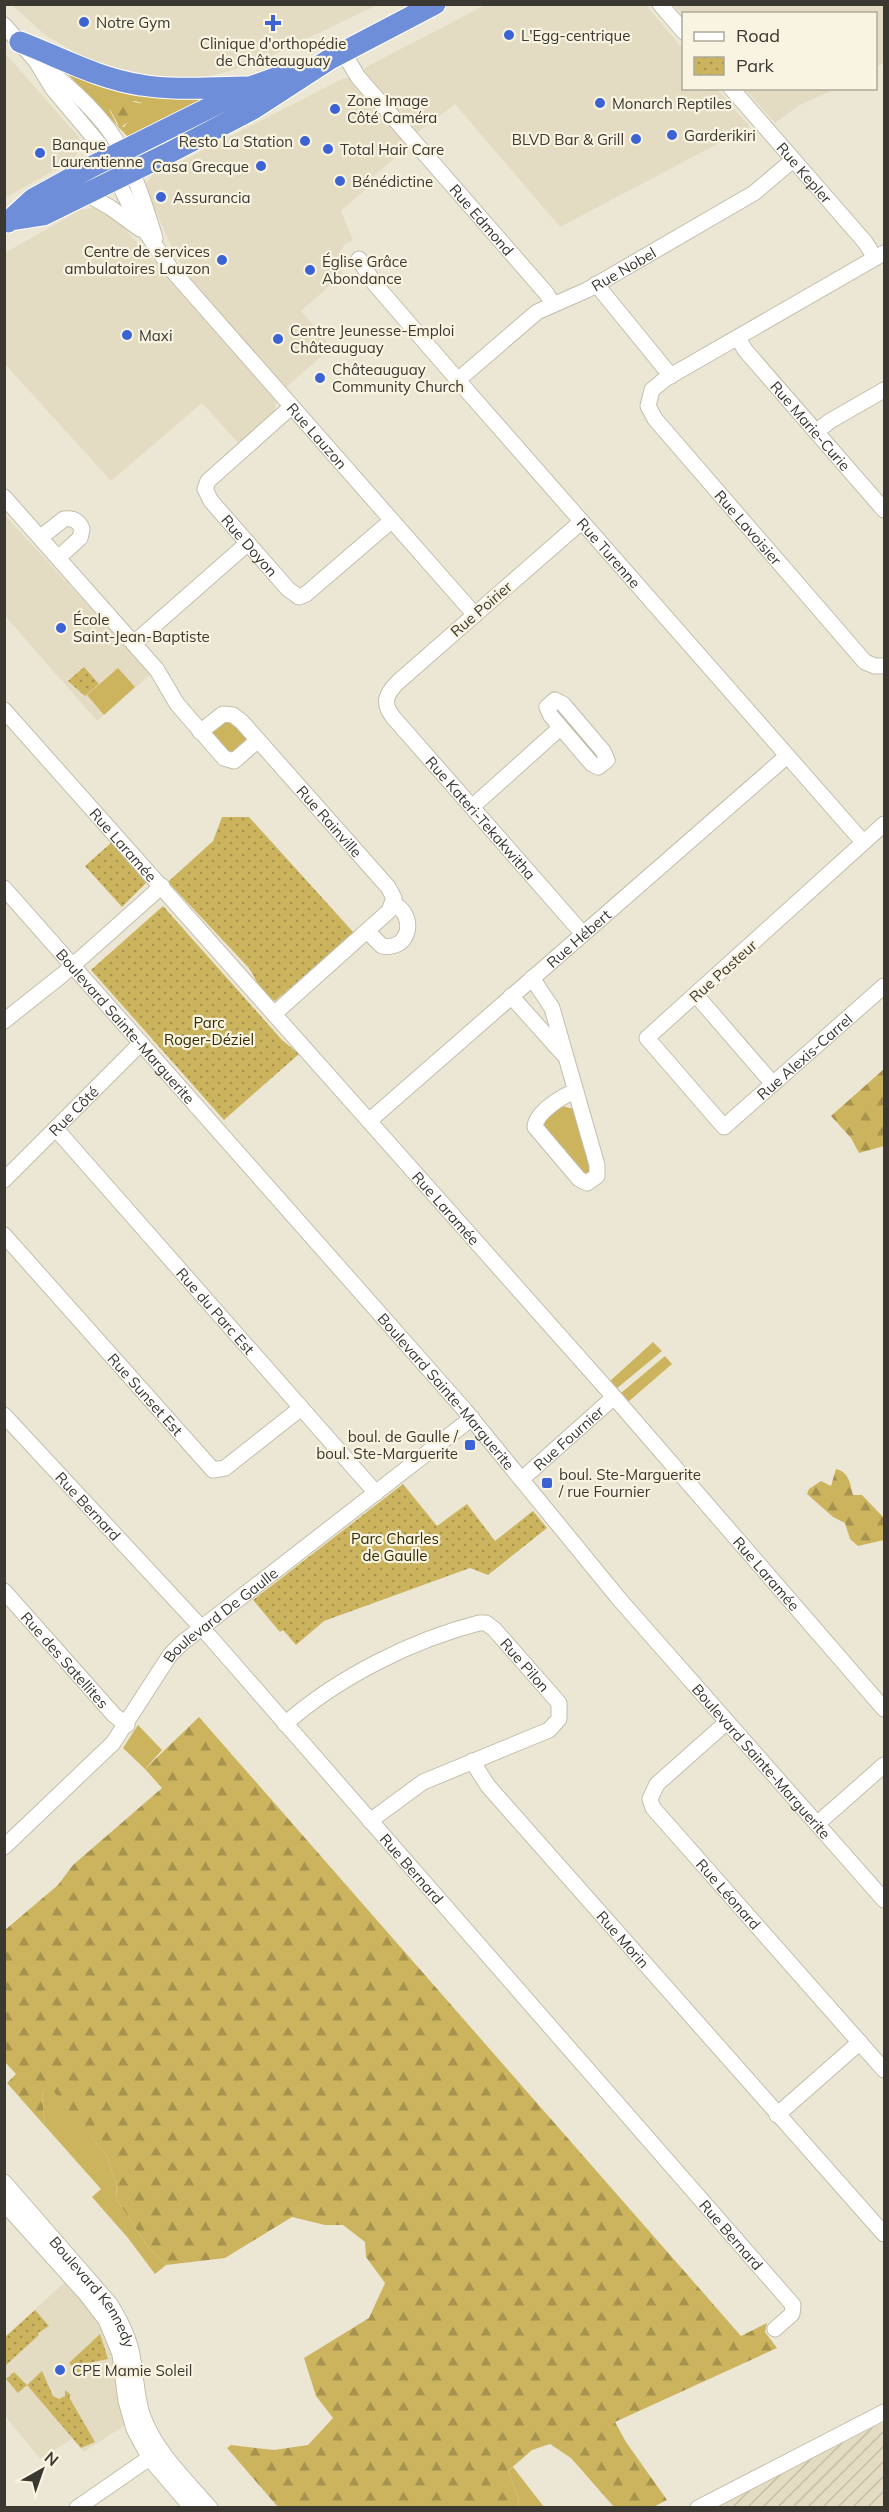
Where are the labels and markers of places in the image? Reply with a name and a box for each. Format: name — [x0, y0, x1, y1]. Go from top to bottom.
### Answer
place label: Notre Gym — [96, 13, 170, 32]
marker: Clinique d'orthopédie de Châteauguay — [264, 14, 282, 32]
marker: Notre Gym — [77, 15, 91, 29]
place label: L'Egg-centrique — [521, 26, 630, 45]
marker: L'Egg-centrique — [502, 28, 516, 42]
place label: Clinique d'orthopédie de Châteauguay — [200, 34, 346, 70]
place label: Zone Image Côté Caméra — [347, 91, 437, 127]
place label: Monarch Reptiles — [612, 94, 732, 113]
marker: Monarch Reptiles — [593, 96, 607, 110]
marker: Zone Image Côté Caméra — [328, 102, 342, 116]
place label: Garderikiri — [684, 126, 756, 145]
marker: Garderikiri — [665, 128, 679, 142]
place label: BLVD Bar & Grill — [512, 130, 624, 149]
place label: Resto La Station — [179, 132, 293, 151]
marker: BLVD Bar & Grill — [629, 132, 643, 146]
marker: Resto La Station — [298, 134, 312, 148]
place label: Banque Laurentienne — [52, 135, 143, 171]
place label: Total Hair Care — [340, 140, 444, 159]
marker: Total Hair Care — [321, 142, 335, 156]
marker: Banque Laurentienne — [33, 146, 47, 160]
place label: Casa Grecque — [152, 157, 249, 176]
marker: Casa Grecque — [254, 159, 268, 173]
place label: Bénédictine — [352, 172, 433, 191]
marker: Bénédictine — [333, 174, 347, 188]
place label: Assurancia — [173, 188, 251, 207]
marker: Assurancia — [154, 190, 168, 204]
place label: Centre de services ambulatoires Lauzon — [65, 242, 210, 278]
place label: Église Grâce Abondance — [322, 252, 407, 288]
marker: Centre de services ambulatoires Lauzon — [215, 253, 229, 267]
marker: Église Grâce Abondance — [303, 263, 317, 277]
place label: Centre Jeunesse-Emploi Châteauguay — [290, 321, 454, 357]
place label: Maxi — [139, 326, 172, 345]
marker: Maxi — [120, 328, 134, 342]
marker: Centre Jeunesse-Emploi Châteauguay — [271, 332, 285, 346]
place label: Châteauguay Community Church — [332, 360, 464, 396]
marker: Châteauguay Community Church — [313, 371, 327, 385]
place label: École Saint-Jean-Baptiste — [73, 610, 210, 646]
marker: École Saint-Jean-Baptiste — [54, 621, 68, 635]
place label: boul. de Gaulle / boul. Ste-Marguerite — [316, 1427, 459, 1463]
marker: boul. de Gaulle / boul. Ste-Marguerite — [463, 1438, 477, 1452]
place label: boul. Ste-Marguerite / rue Fournier — [558, 1465, 701, 1501]
marker: boul. Ste-Marguerite / rue Fournier — [540, 1476, 554, 1490]
place label: CPE Mamie Soleil — [72, 2361, 192, 2380]
marker: CPE Mamie Soleil — [53, 2363, 67, 2377]

